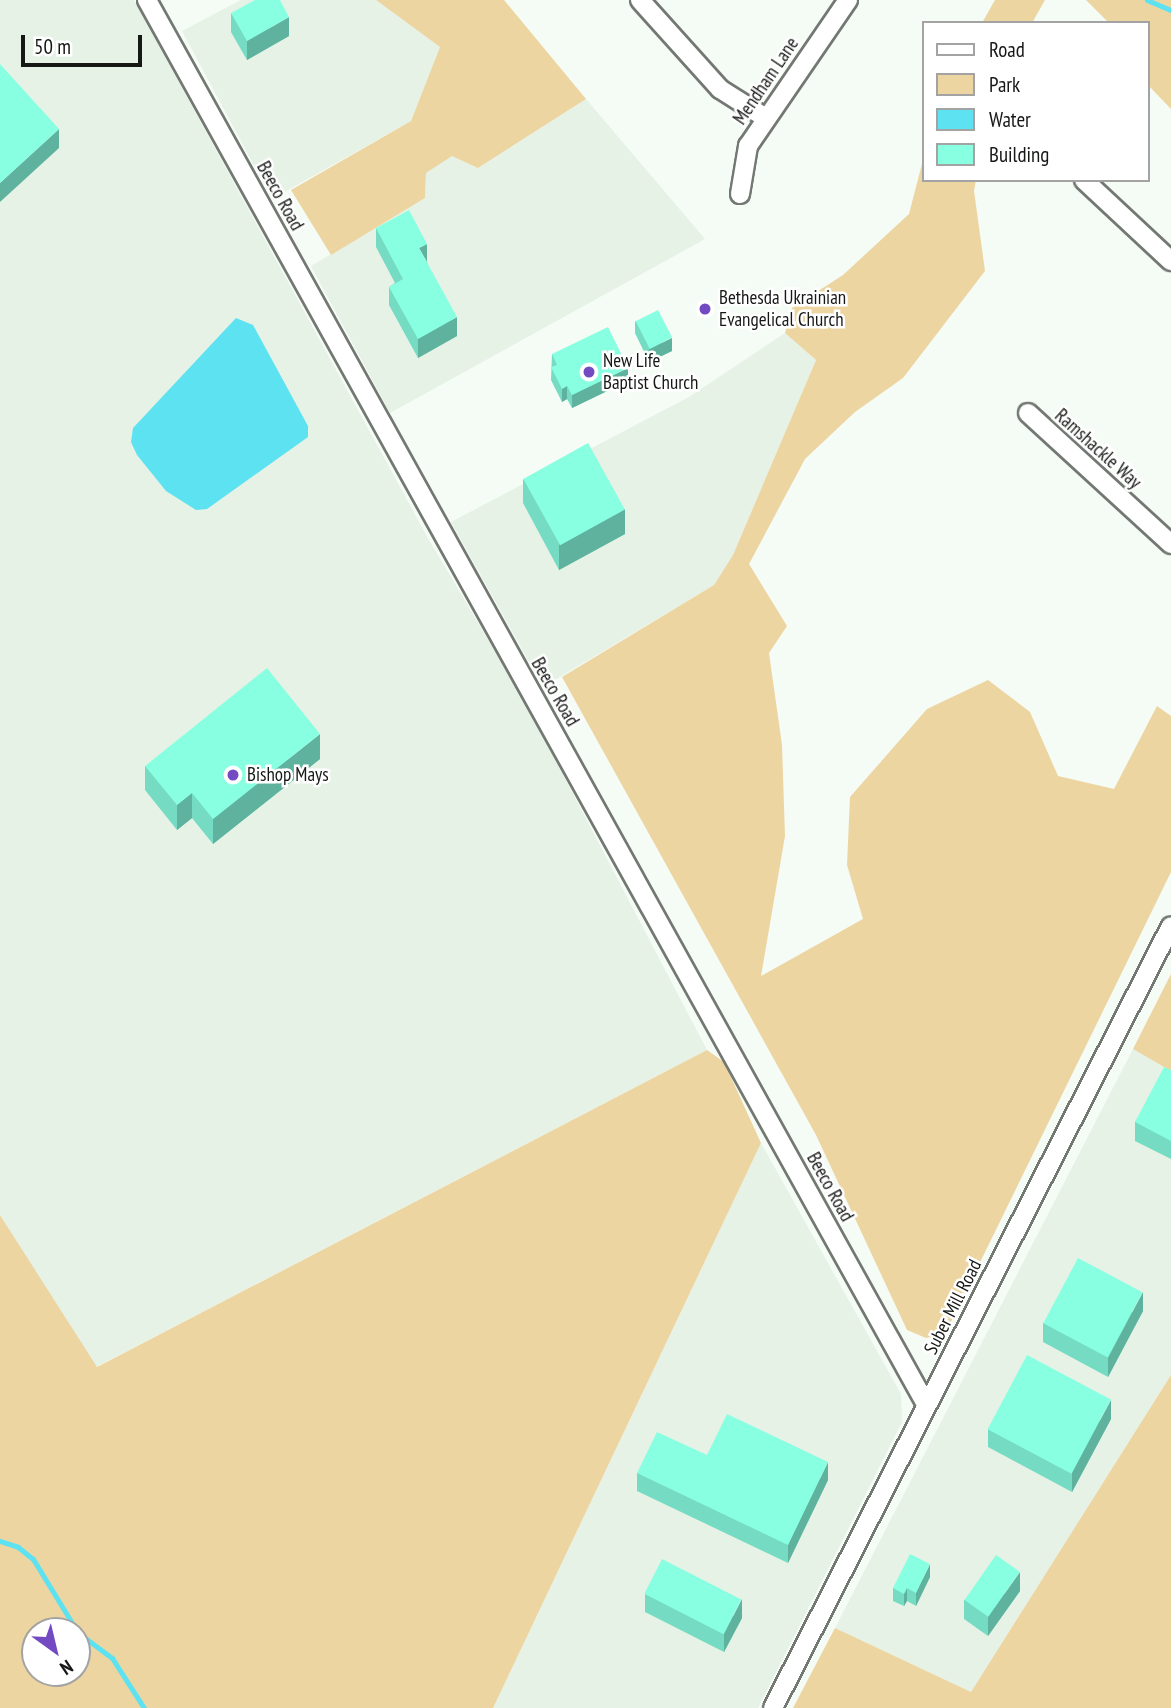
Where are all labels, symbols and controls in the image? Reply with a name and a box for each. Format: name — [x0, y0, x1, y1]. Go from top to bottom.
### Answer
scale bar — [24, 21, 145, 65]
legend — [922, 21, 1150, 182]
text: 50 m — [34, 33, 71, 60]
street label: Mendham Lane — [729, 33, 803, 129]
text: Road — [989, 36, 1025, 63]
text: Park — [989, 71, 1020, 98]
text: Water — [989, 106, 1031, 133]
text: Building — [989, 141, 1049, 168]
street label: Beeco Road — [252, 157, 308, 235]
place label: Bethesda Ukrainian Evangelical Church — [719, 287, 846, 331]
marker: Bethesda Ukrainian Evangelical Church — [697, 301, 713, 317]
place label: New Life Baptist Church — [603, 350, 698, 394]
marker: New Life Baptist Church — [581, 364, 597, 380]
street label: Ramshackle Way — [1050, 404, 1146, 494]
street label: Beeco Road — [526, 654, 584, 730]
place label: Bishop Mays — [247, 764, 329, 786]
marker: Bishop Mays — [225, 767, 241, 783]
street label: Beeco Road — [802, 1148, 858, 1226]
street label: Suber Mill Road — [919, 1256, 987, 1358]
north arrow — [21, 1617, 91, 1687]
text: N — [56, 1655, 78, 1681]

